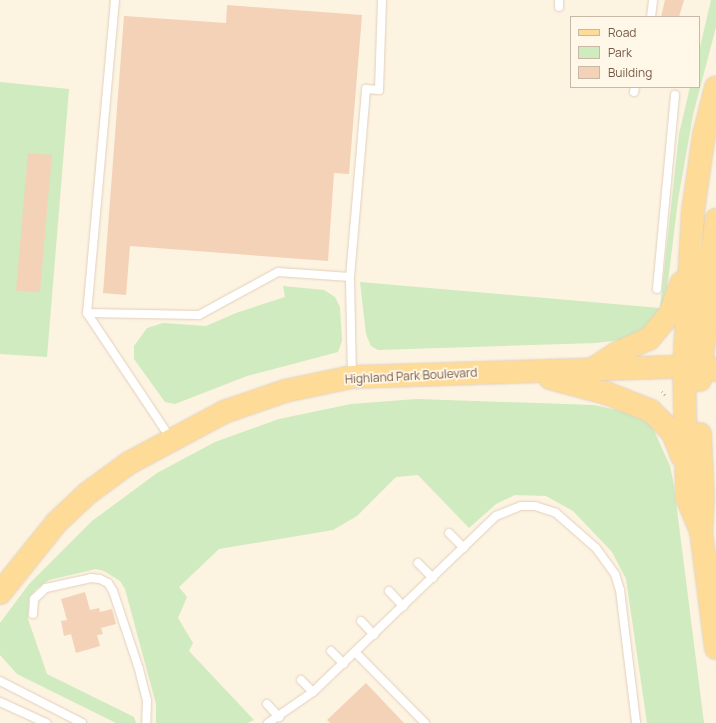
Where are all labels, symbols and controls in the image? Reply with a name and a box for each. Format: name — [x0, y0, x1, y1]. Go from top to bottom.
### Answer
legend — [570, 16, 700, 88]
text: Road — [608, 24, 636, 41]
text: Park — [608, 44, 632, 61]
text: Building — [608, 64, 652, 81]
street label: Highland Park Boulevard — [344, 365, 478, 387]

